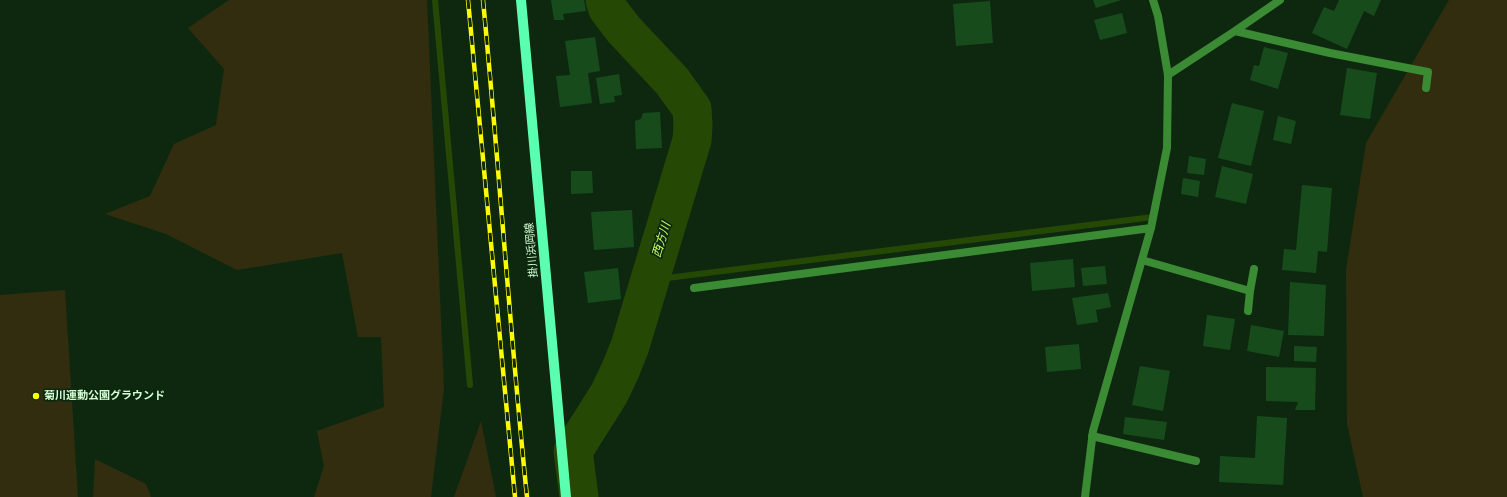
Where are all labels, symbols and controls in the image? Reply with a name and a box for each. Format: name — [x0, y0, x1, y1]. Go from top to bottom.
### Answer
water label: 西方川 — [650, 221, 674, 259]
street label: 掛川浜岡線 — [523, 222, 541, 278]
place label: 菊川運動公園グラウンド — [44, 389, 165, 403]
marker: 菊川運動公園グラウンド — [31, 391, 41, 401]

